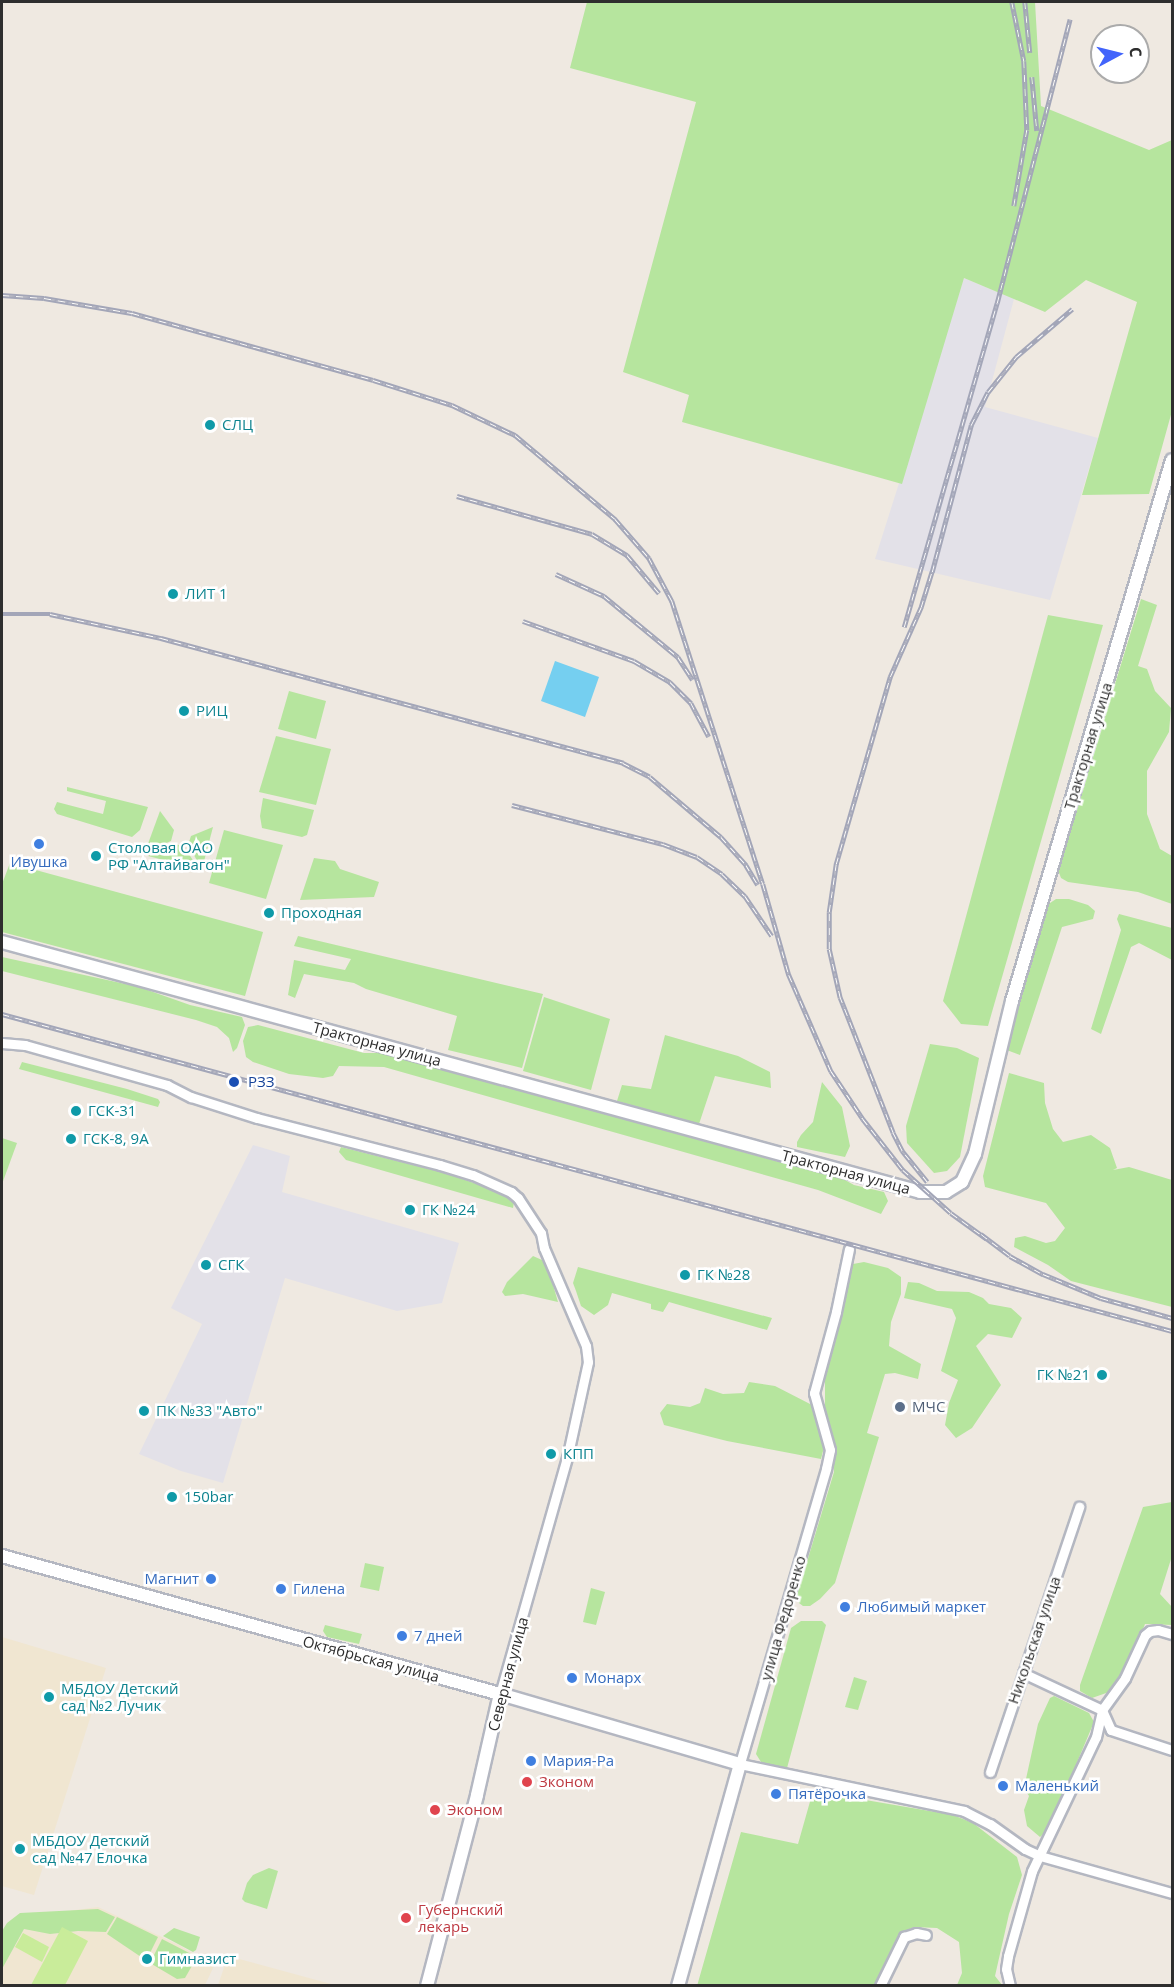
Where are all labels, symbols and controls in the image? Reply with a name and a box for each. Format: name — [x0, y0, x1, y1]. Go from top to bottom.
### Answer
north arrow — [1090, 24, 1150, 84]
text: С — [1124, 46, 1147, 58]
place label: СЛЦ — [222, 416, 253, 434]
marker: СЛЦ — [203, 418, 217, 432]
place label: ЛИТ 1 — [185, 585, 228, 603]
marker: ЛИТ 1 — [166, 587, 180, 601]
street label: Тракторная улица — [1060, 680, 1116, 812]
place label: РИЦ — [196, 702, 227, 720]
marker: РИЦ — [177, 704, 191, 718]
marker: Ивушка — [32, 837, 46, 851]
place label: Столовая ОАО РФ "Алтайвагон" — [108, 838, 230, 873]
marker: Столовая ОАО РФ "Алтайвагон" — [89, 849, 103, 863]
place label: Ивушка — [11, 853, 67, 871]
place label: Проходная — [281, 904, 362, 922]
marker: Проходная — [262, 906, 276, 920]
street label: Тракторная улица — [311, 1018, 443, 1070]
marker: РЗЗ — [225, 1073, 243, 1091]
place label: РЗЗ — [248, 1073, 275, 1091]
place label: ГСК-31 — [88, 1102, 136, 1120]
marker: ГСК-31 — [69, 1104, 83, 1118]
place label: ГСК-8, 9А — [83, 1130, 149, 1148]
marker: ГСК-8, 9А — [64, 1132, 78, 1146]
street label: Тракторная улица — [780, 1146, 912, 1198]
place label: ГК №24 — [422, 1201, 475, 1219]
marker: ГК №24 — [403, 1203, 417, 1217]
place label: СГК — [218, 1256, 244, 1274]
marker: СГК — [199, 1258, 213, 1272]
place label: ГК №28 — [697, 1266, 750, 1284]
marker: ГК №28 — [678, 1268, 692, 1282]
place label: ГК №21 — [1037, 1366, 1090, 1384]
marker: ГК №21 — [1095, 1368, 1109, 1382]
place label: МЧС — [912, 1398, 945, 1416]
marker: МЧС — [893, 1400, 907, 1414]
place label: ПК №33 "Авто" — [156, 1402, 262, 1420]
marker: ПК №33 "Авто" — [137, 1404, 151, 1418]
place label: КПП — [563, 1445, 594, 1463]
marker: КПП — [544, 1447, 558, 1461]
place label: 150bar — [184, 1488, 233, 1506]
marker: 150bar — [165, 1490, 179, 1504]
street label: улица Федоренко — [757, 1553, 809, 1683]
place label: Магнит — [145, 1570, 199, 1588]
marker: Магнит — [204, 1572, 218, 1586]
street label: Никольская улица — [1004, 1574, 1064, 1706]
place label: Гилена — [293, 1580, 345, 1598]
marker: Гилена — [274, 1582, 288, 1596]
place label: Любимый маркет — [857, 1598, 986, 1616]
marker: Любимый маркет — [838, 1600, 852, 1614]
street label: Северная улица — [484, 1615, 532, 1733]
place label: 7 дней — [414, 1627, 463, 1645]
marker: 7 дней — [395, 1629, 409, 1643]
street label: Октябрьская улица — [301, 1632, 441, 1686]
place label: Монарх — [584, 1669, 641, 1687]
marker: Монарх — [565, 1671, 579, 1685]
place label: МБДОУ Детский сад №2 Лучик — [61, 1679, 179, 1714]
marker: МБДОУ Детский сад №2 Лучик — [42, 1690, 56, 1704]
place label: Мария-Ра — [543, 1752, 614, 1770]
marker: Мария-Ра — [524, 1754, 538, 1768]
place label: Зконом — [539, 1773, 594, 1791]
marker: Зконом — [520, 1775, 534, 1789]
place label: Маленький — [1015, 1777, 1099, 1795]
marker: Маленький — [996, 1779, 1010, 1793]
place label: Пятёрочка — [788, 1785, 866, 1803]
marker: Пятёрочка — [769, 1787, 783, 1801]
place label: Эконом — [447, 1801, 503, 1819]
marker: Эконом — [428, 1803, 442, 1817]
place label: МБДОУ Детский сад №47 Елочка — [32, 1831, 150, 1866]
marker: МБДОУ Детский сад №47 Елочка — [13, 1842, 27, 1856]
place label: Губернский лекарь — [418, 1900, 503, 1935]
marker: Губернский лекарь — [399, 1911, 413, 1925]
place label: Гимназист — [159, 1950, 236, 1968]
marker: Гимназист — [140, 1952, 154, 1966]

